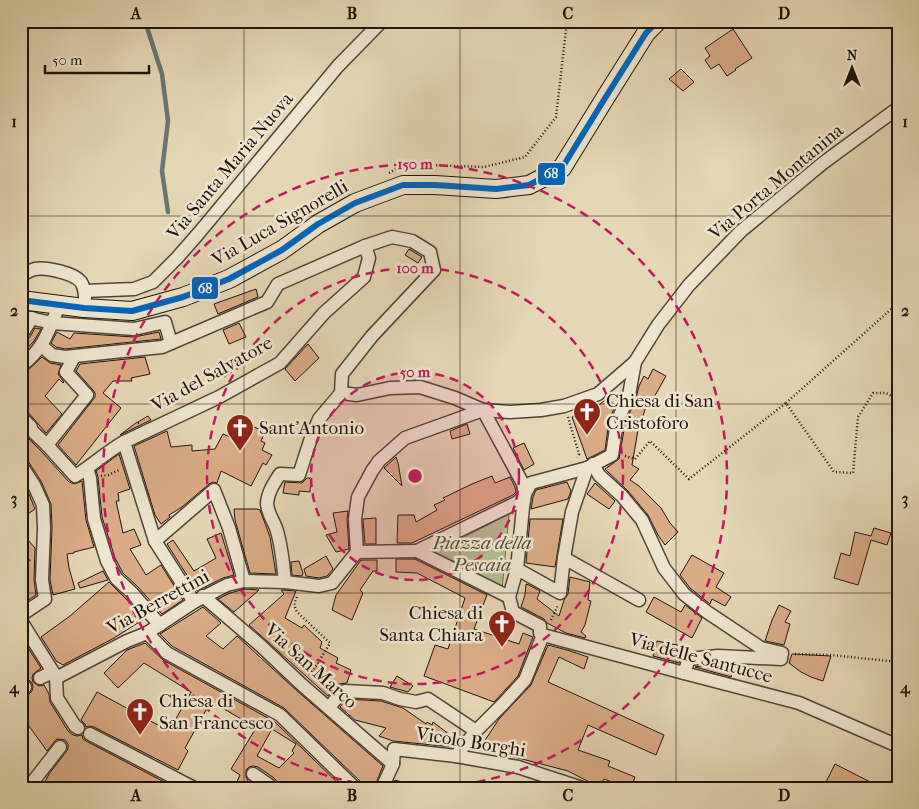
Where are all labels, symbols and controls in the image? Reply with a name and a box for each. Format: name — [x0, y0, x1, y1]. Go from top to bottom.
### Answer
text: A — [130, 4, 142, 23]
text: B — [347, 4, 357, 23]
text: C — [563, 4, 574, 23]
text: D — [778, 4, 790, 23]
scale bar — [45, 42, 149, 74]
north arrow — [826, 42, 876, 92]
text: N — [847, 47, 858, 64]
text: 50 m — [52, 51, 83, 69]
street label: Via Santa Maria Nuova — [162, 88, 298, 245]
text: 1 — [11, 112, 17, 131]
text: 1 — [902, 112, 908, 131]
street label: Via Porta Montanina — [704, 119, 848, 245]
text: 150 m — [397, 155, 433, 173]
line badge: 68 — [537, 162, 566, 186]
text: 68 — [544, 165, 558, 182]
street label: Via Luca Signorelli — [207, 175, 352, 271]
text: 100 m — [396, 259, 434, 277]
line badge: 68 — [191, 276, 219, 300]
text: 68 — [198, 280, 212, 297]
text: 2 — [10, 301, 18, 320]
text: 2 — [901, 301, 909, 320]
street label: Via del Salvatore — [147, 332, 276, 417]
text: 50 m — [400, 363, 431, 381]
place label: Chiesa di San Cristoforo — [606, 390, 714, 434]
church icon: Chiesa di San Cristoforo — [572, 397, 602, 436]
church icon: Sant'Antonio — [225, 413, 255, 452]
place label: Sant'Antonio — [259, 417, 365, 439]
centre of rings — [406, 467, 424, 485]
text: 3 — [11, 489, 17, 509]
text: 3 — [902, 489, 908, 509]
park label: Piazza della Pescaia — [431, 532, 532, 576]
street label: Via Berrettini — [102, 565, 213, 640]
place label: Chiesa di Santa Chiara — [379, 602, 483, 646]
church icon: Chiesa di Santa Chiara — [487, 609, 517, 648]
street label: Via San Marco — [260, 618, 362, 713]
street label: Via delle Santucce — [626, 628, 775, 688]
text: 4 — [8, 678, 20, 698]
text: 4 — [899, 678, 911, 698]
place label: Chiesa di San Francesco — [159, 690, 274, 734]
church icon: Chiesa di San Francesco — [125, 697, 155, 736]
street label: Vicolo Borghi — [414, 722, 528, 762]
text: A — [130, 786, 142, 805]
text: B — [347, 786, 357, 805]
text: C — [563, 786, 574, 805]
text: D — [778, 786, 790, 805]

